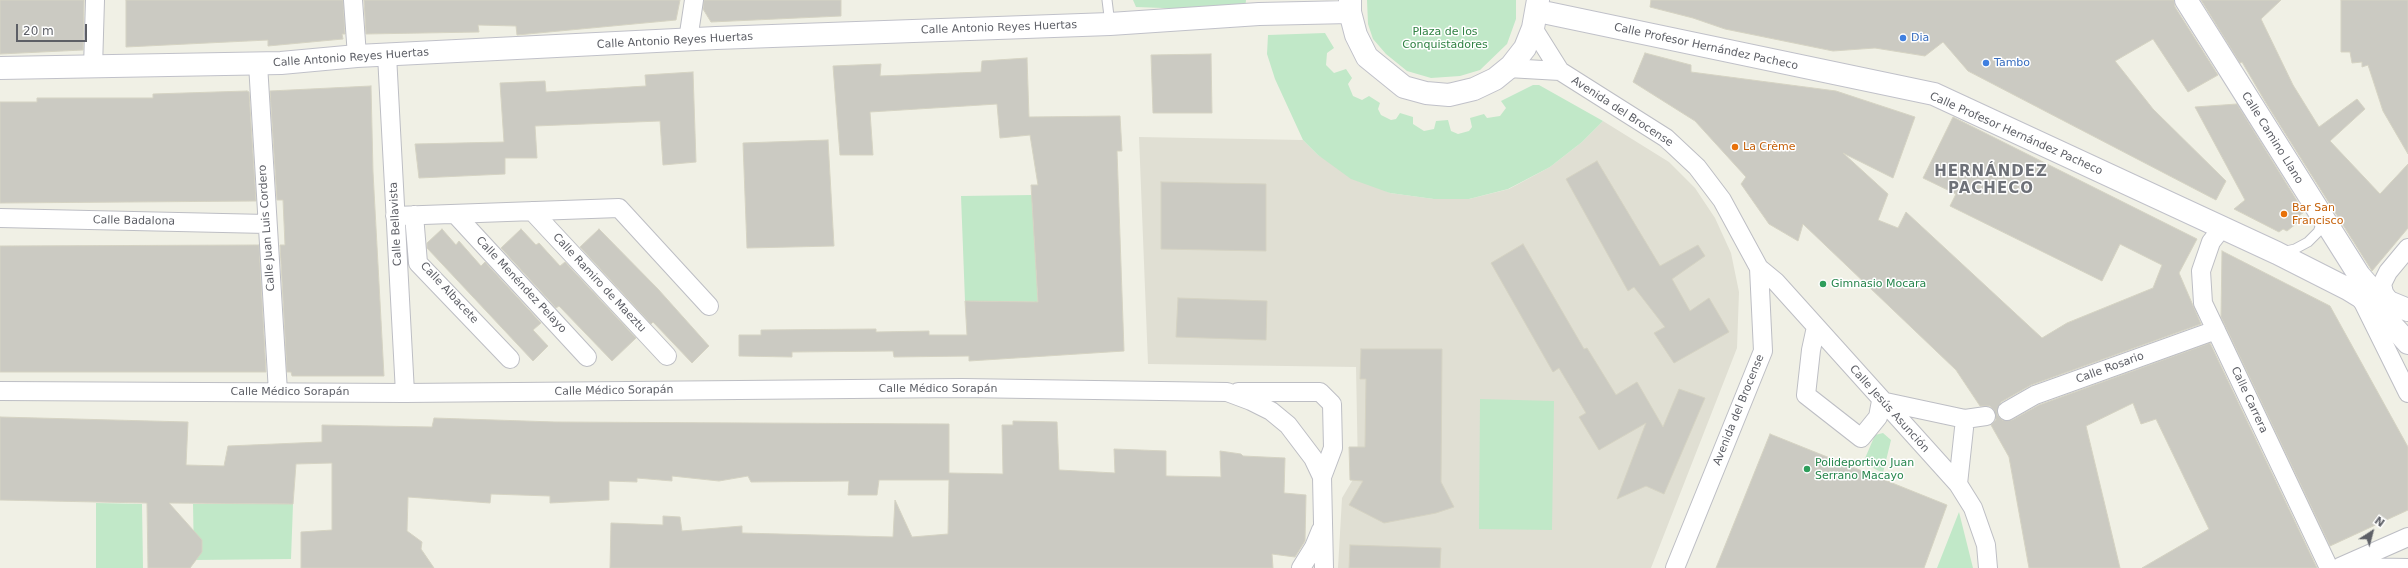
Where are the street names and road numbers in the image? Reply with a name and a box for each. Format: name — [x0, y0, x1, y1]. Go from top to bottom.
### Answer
street label: Calle Antonio Reyes Huertas — [921, 19, 1077, 37]
street label: Calle Profesor Hernández Pacheco — [1613, 21, 1799, 73]
street label: Calle Antonio Reyes Huertas — [597, 30, 753, 52]
street label: Calle Antonio Reyes Huertas — [273, 46, 429, 70]
street label: Avenida del Brocense — [1569, 74, 1675, 150]
street label: Calle Profesor Hernández Pacheco — [1927, 90, 2105, 178]
street label: Calle Camino Llano — [2238, 90, 2306, 186]
street label: Calle Juan Luis Cordero — [256, 164, 278, 292]
street label: Calle Bellavista — [387, 182, 405, 266]
street label: Calle Badalona — [93, 214, 175, 228]
street label: Calle Ramiro de Maeztu — [550, 231, 648, 335]
street label: Calle Menéndez Pelayo — [473, 234, 569, 336]
street label: Calle Albacete — [417, 260, 481, 326]
street label: Calle Rosario — [2074, 350, 2146, 386]
street label: Avenida del Brocense — [1711, 353, 1767, 467]
street label: Calle Jesús Asunción — [1846, 363, 1932, 455]
street label: Calle Carrera — [2228, 365, 2270, 435]
street label: Calle Médico Sorapán — [878, 382, 998, 396]
street label: Calle Médico Sorapán — [554, 383, 674, 399]
street label: Calle Médico Sorapán — [230, 385, 350, 399]

